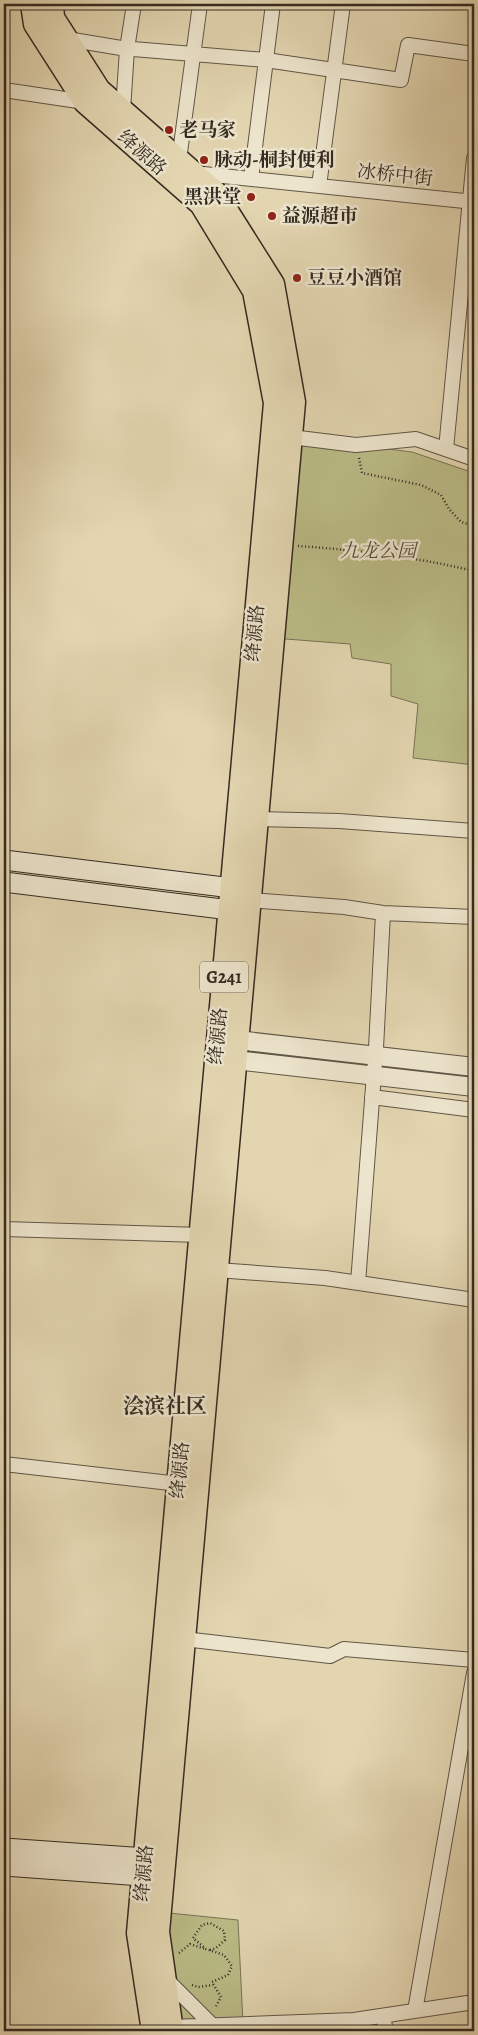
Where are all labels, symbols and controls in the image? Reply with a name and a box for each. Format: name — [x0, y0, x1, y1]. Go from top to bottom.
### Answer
place label: 老马家 — [179, 117, 236, 143]
street label: 绛源路 — [112, 124, 172, 182]
marker: 老马家 — [163, 124, 175, 136]
place label: 脉动-桐封便利 — [214, 147, 335, 173]
marker: 脉动-桐封便利 — [198, 154, 210, 166]
street label: 冰桥中街 — [356, 158, 434, 192]
place label: 黑洪堂 — [184, 184, 241, 210]
marker: 黑洪堂 — [245, 191, 257, 203]
place label: 益源超市 — [282, 203, 358, 229]
marker: 益源超市 — [266, 210, 278, 222]
place label: 豆豆小酒馆 — [307, 265, 402, 291]
marker: 豆豆小酒馆 — [291, 272, 303, 284]
park label: 九龙公园 — [340, 538, 419, 564]
street label: 绛源路 — [240, 603, 270, 663]
road number: G241 — [200, 962, 248, 992]
street label: 绛源路 — [203, 1006, 233, 1066]
district label: 浍滨社区 — [123, 1392, 207, 1420]
street label: 绛源路 — [165, 1440, 195, 1500]
street label: 绛源路 — [129, 1843, 159, 1903]

